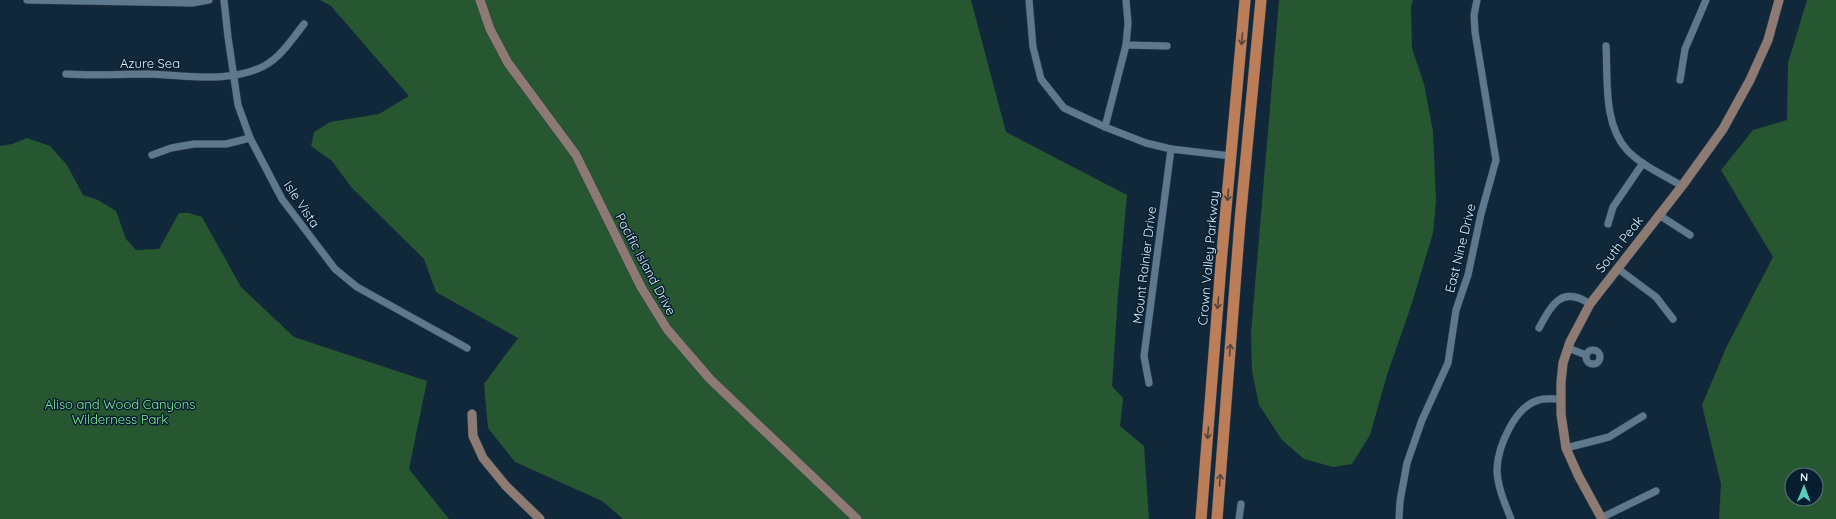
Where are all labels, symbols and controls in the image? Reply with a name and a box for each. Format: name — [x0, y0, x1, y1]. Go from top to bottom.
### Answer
one-way arrow — [1238, 32, 1245, 45]
street label: Azure Sea — [120, 55, 180, 71]
street label: Isle Vista — [281, 178, 323, 230]
one-way arrow — [1224, 188, 1231, 201]
street label: Crown Valley Parkway — [1194, 190, 1222, 326]
street label: East Nine Drive — [1441, 202, 1479, 294]
street label: Mount Rainier Drive — [1129, 205, 1159, 325]
street label: Pacific Island Drive — [612, 210, 680, 318]
street label: South Peak — [1592, 212, 1646, 276]
one-way arrow — [1215, 296, 1222, 309]
one-way arrow — [1227, 344, 1234, 357]
park label: Aliso and Wood Canyons Wilderness Park — [45, 396, 195, 427]
one-way arrow — [1204, 426, 1211, 439]
north arrow — [1784, 467, 1824, 507]
text: N — [1800, 470, 1808, 484]
one-way arrow — [1217, 474, 1224, 487]

